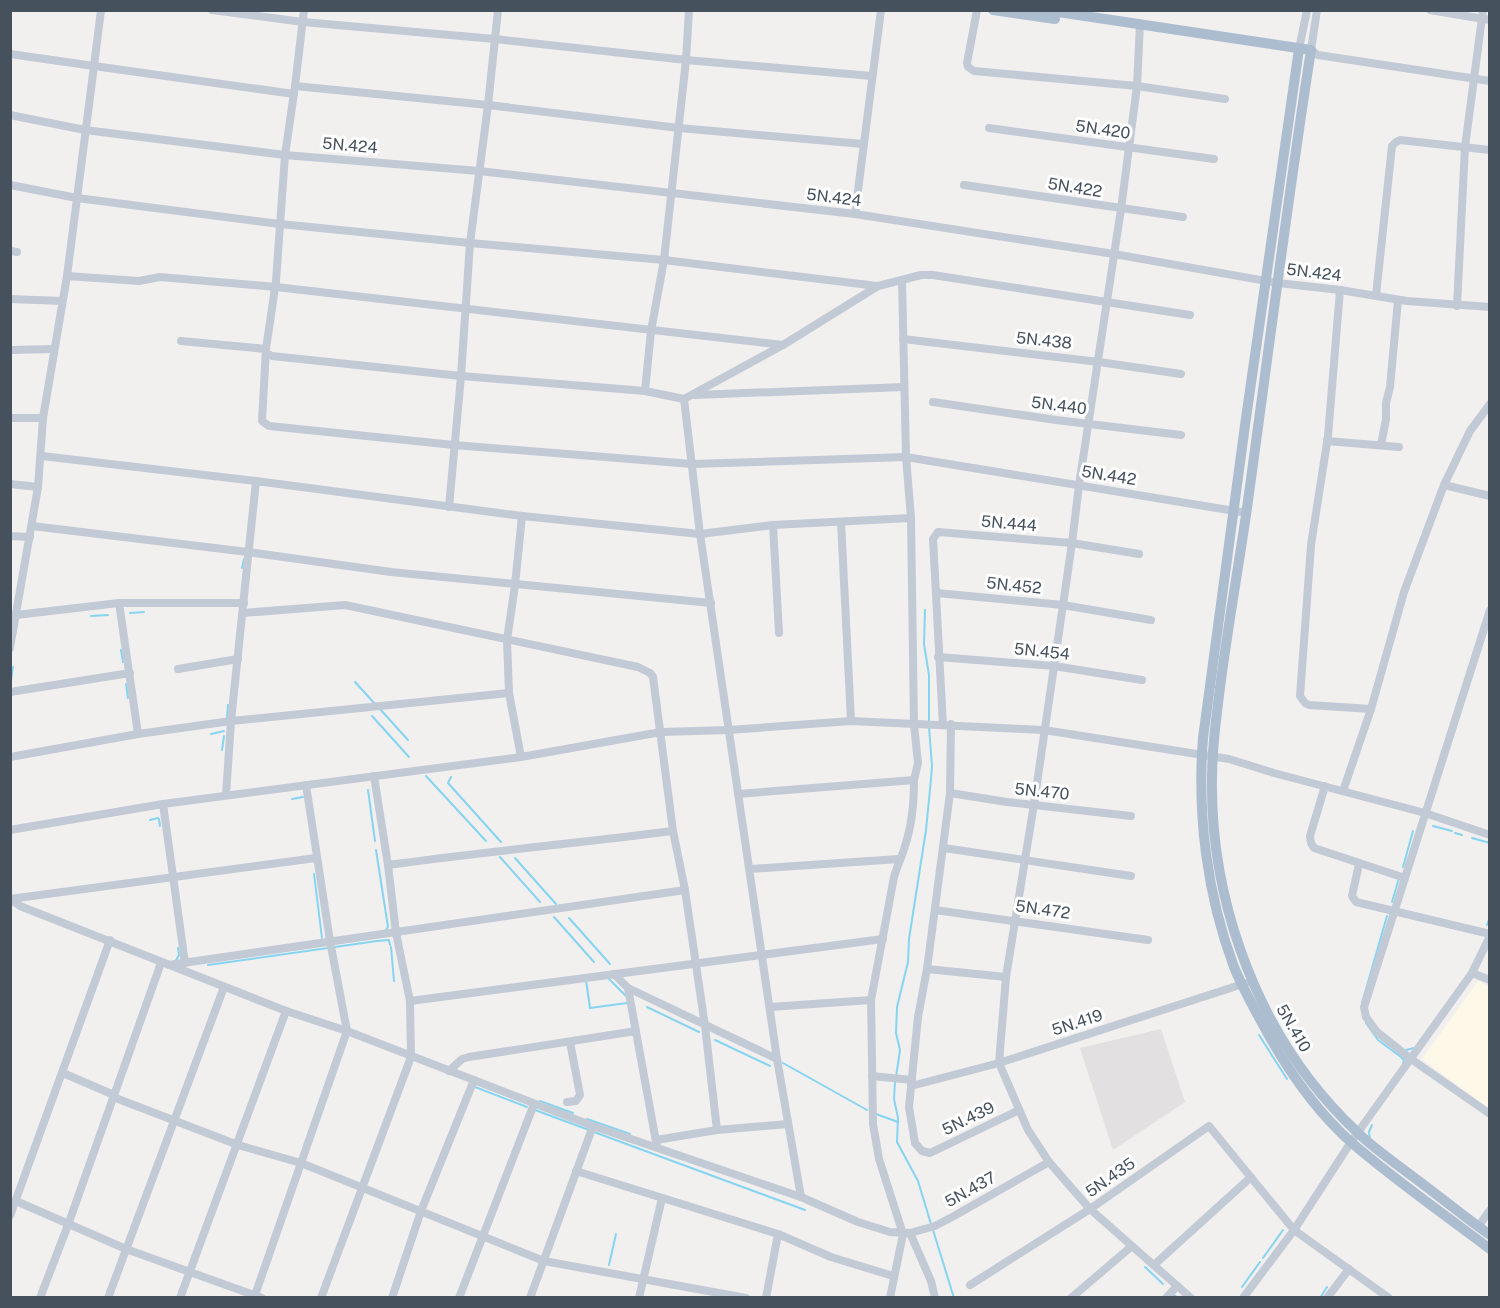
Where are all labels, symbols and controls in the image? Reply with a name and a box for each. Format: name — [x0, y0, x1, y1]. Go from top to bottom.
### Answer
street label: 5N.420 — [1074, 116, 1132, 143]
street label: 5N.424 — [321, 134, 378, 157]
street label: 5N.422 — [1046, 174, 1104, 201]
street label: 5N.424 — [805, 185, 863, 210]
street label: 5N.424 — [1285, 260, 1343, 285]
street label: 5N.438 — [1015, 328, 1073, 353]
street label: 5N.440 — [1030, 393, 1088, 418]
street label: 5N.442 — [1080, 462, 1138, 489]
street label: 5N.444 — [980, 512, 1038, 535]
street label: 5N.452 — [985, 573, 1043, 598]
street label: 5N.454 — [1013, 639, 1071, 664]
street label: 5N.470 — [1014, 779, 1070, 804]
street label: 5N.472 — [1014, 896, 1072, 923]
street label: 5N.410 — [1272, 1001, 1315, 1056]
street label: 5N.419 — [1049, 1005, 1105, 1040]
street label: 5N.439 — [939, 1098, 997, 1139]
street label: 5N.435 — [1082, 1154, 1139, 1201]
street label: 5N.437 — [941, 1168, 999, 1211]

